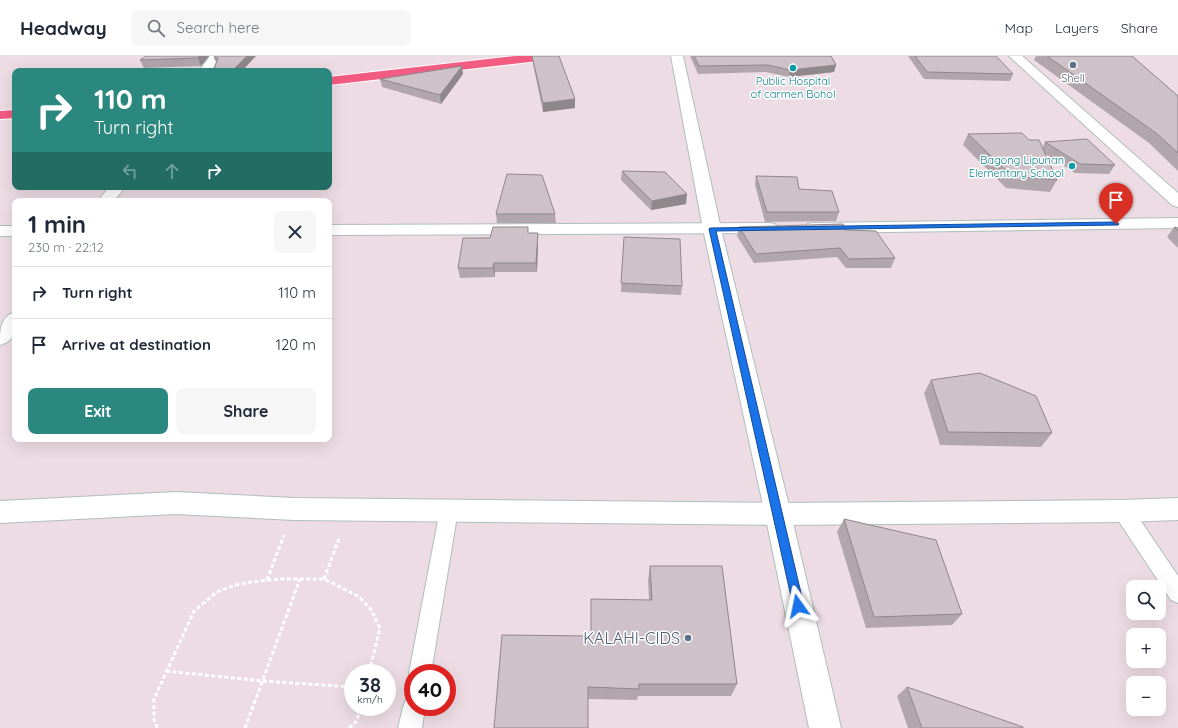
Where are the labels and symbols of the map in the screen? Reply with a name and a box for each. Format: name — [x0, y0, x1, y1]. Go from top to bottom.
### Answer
marker: Shell — [1068, 60, 1078, 70]
marker: Public Hospital of carmen Bohol — [788, 63, 798, 73]
place label: Shell — [1061, 71, 1085, 85]
place label: Public Hospital of carmen Bohol — [750, 74, 836, 101]
place label: Bagong Lipunan Elementary School — [969, 153, 1064, 180]
marker: Bagong Lipunan Elementary School — [1067, 161, 1077, 171]
pin — [1099, 183, 1133, 224]
position arrow — [777, 585, 819, 627]
place label: KALAHI-CIDS — [583, 628, 680, 648]
marker: KALAHI-CIDS — [683, 633, 693, 643]
speed limit sign: 40 — [404, 664, 456, 716]

